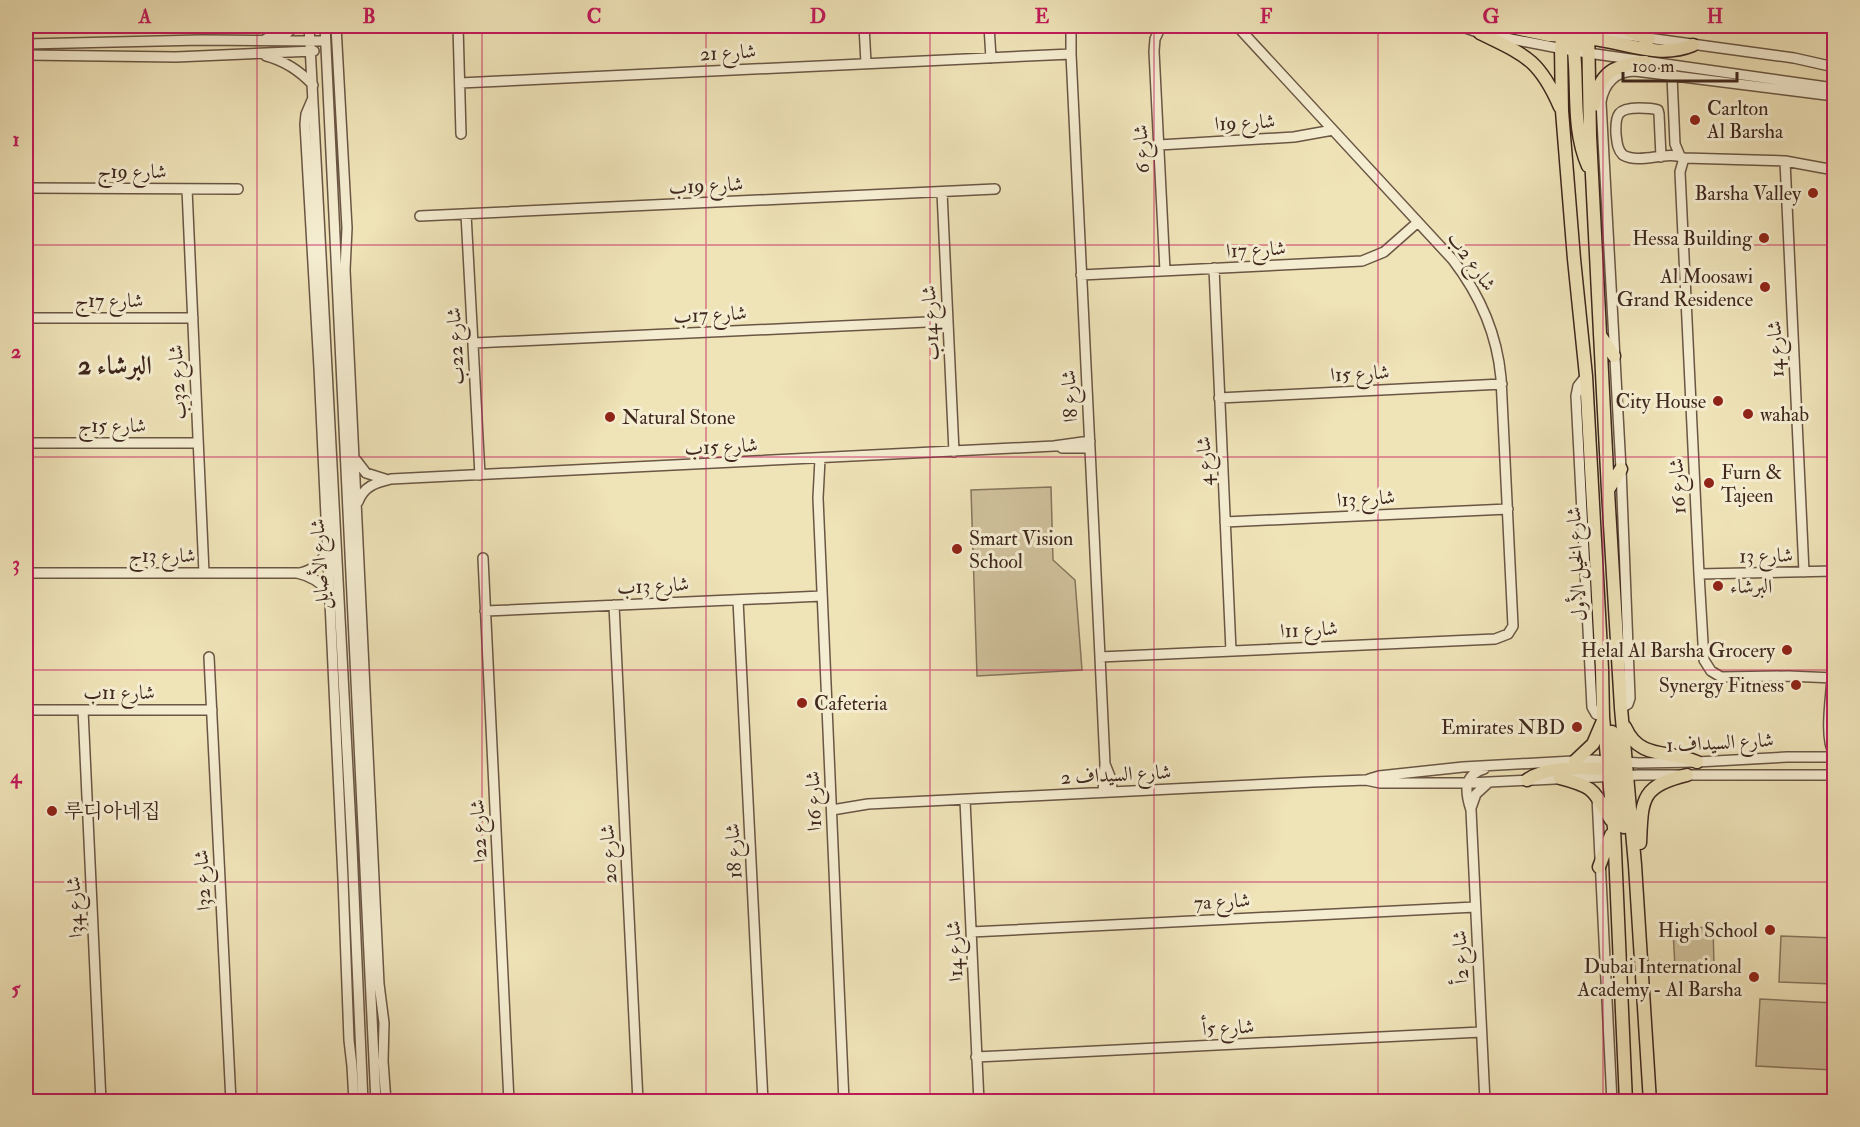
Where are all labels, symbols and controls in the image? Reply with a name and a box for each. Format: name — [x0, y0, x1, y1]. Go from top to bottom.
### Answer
text: A — [138, 4, 152, 29]
text: B — [362, 4, 376, 29]
text: C — [587, 4, 601, 29]
text: D — [810, 4, 826, 29]
text: E — [1035, 4, 1050, 29]
text: F — [1260, 4, 1273, 29]
text: G — [1483, 4, 1500, 29]
text: H — [1707, 4, 1723, 29]
street label: شارع 21 — [699, 39, 757, 71]
scale bar — [1623, 45, 1737, 83]
text: 100 m — [1632, 55, 1675, 78]
place label: Carlton Al Barsha — [1706, 96, 1784, 144]
street label: شارع 19ا — [1214, 108, 1276, 142]
marker: Carlton Al Barsha — [1688, 113, 1702, 127]
street label: شارع 6 — [1128, 124, 1160, 174]
text: 1 — [12, 127, 20, 152]
street label: شارع 19ج — [97, 159, 167, 189]
street label: شارع 19ب — [668, 171, 744, 205]
place label: Barsha Valley — [1694, 181, 1802, 206]
marker: Barsha Valley — [1806, 186, 1820, 200]
place label: Hessa Building — [1632, 226, 1753, 251]
street label: شارع 2ب — [1438, 227, 1502, 299]
marker: Hessa Building — [1757, 231, 1771, 245]
street label: شارع 17ا — [1226, 235, 1287, 269]
place label: Al Moosawi Grand Residence — [1617, 264, 1753, 312]
marker: Al Moosawi Grand Residence — [1758, 280, 1772, 294]
street label: شارع 14ب — [916, 284, 950, 361]
street label: شارع 17ج — [75, 288, 143, 318]
street label: شارع 17ب — [673, 300, 748, 334]
street label: شارع 22ب — [441, 306, 475, 385]
street label: شارع 14 — [1762, 320, 1794, 378]
text: 2 — [11, 339, 21, 364]
street label: شارع 32ب — [163, 343, 197, 420]
district label: البرشاء 2 — [78, 350, 152, 382]
street label: شارع 15ا — [1330, 359, 1390, 393]
street label: شارع 8ا — [1056, 369, 1088, 423]
place label: City House — [1616, 389, 1706, 414]
marker: City House — [1711, 394, 1725, 408]
place label: wahab — [1760, 402, 1809, 427]
place label: Natural Stone — [622, 405, 735, 430]
marker: wahab — [1741, 407, 1755, 421]
marker: Natural Stone — [603, 410, 617, 424]
street label: شارع 15ج — [78, 413, 146, 443]
street label: شارع 15ب — [684, 432, 759, 466]
street label: شارع 4 — [1191, 435, 1223, 486]
street label: شارع 16 — [1664, 457, 1696, 515]
place label: Furn & Tajeen — [1721, 460, 1782, 508]
marker: Furn & Tajeen — [1702, 476, 1716, 490]
street label: شارع 13ا — [1336, 484, 1396, 517]
street label: شارع الخيل الأول — [1558, 506, 1597, 622]
street label: شارع الأصايل — [302, 517, 339, 610]
place label: Smart Vision School — [969, 526, 1073, 574]
marker: Smart Vision School — [950, 542, 964, 556]
street label: شارع 13ج — [129, 543, 196, 573]
street label: شارع 13 — [1739, 543, 1793, 573]
text: 3 — [12, 551, 20, 576]
street label: شارع 13ب — [616, 571, 690, 605]
place label: البرشاء — [1730, 574, 1772, 599]
marker: البرشاء — [1711, 579, 1725, 593]
street label: شارع 11ا — [1280, 616, 1339, 648]
place label: Helal Al Barsha Grocery — [1581, 638, 1776, 663]
marker: Helal Al Barsha Grocery — [1780, 643, 1794, 657]
place label: Synergy Fitness — [1659, 673, 1784, 698]
marker: Synergy Fitness — [1789, 678, 1803, 692]
street label: شارع 11ب — [83, 680, 155, 710]
place label: Cafeteria — [814, 691, 888, 716]
marker: Cafeteria — [795, 696, 809, 710]
place label: Emirates NBD — [1441, 715, 1565, 740]
marker: Emirates NBD — [1570, 720, 1584, 734]
street label: شارع السيداف 1 — [1666, 727, 1775, 763]
street label: شارع السيداف 2 — [1060, 759, 1172, 795]
text: 4 — [10, 764, 23, 789]
street label: شارع 16ا — [800, 770, 832, 832]
street label: شارع 22ا — [464, 798, 498, 863]
place label: 루디아네집 — [64, 799, 161, 824]
marker: 루디아네집 — [45, 804, 59, 818]
street label: شارع 18 — [720, 822, 752, 879]
street label: شارع 20 — [594, 823, 628, 884]
street label: شارع 32ا — [188, 849, 222, 911]
street label: شارع 34ا — [60, 875, 94, 938]
street label: 7a شارع — [1193, 888, 1251, 920]
place label: High School — [1658, 918, 1758, 943]
street label: شارع 14ا — [940, 919, 974, 982]
marker: High School — [1763, 923, 1777, 937]
street label: شارع 2أ — [1445, 929, 1479, 985]
place label: Dubai International Academy - Al Barsha — [1577, 954, 1743, 1002]
marker: Dubai International Academy - Al Barsha — [1747, 970, 1761, 984]
text: 5 — [12, 976, 22, 1001]
street label: شارع 5أ — [1201, 1012, 1255, 1046]

